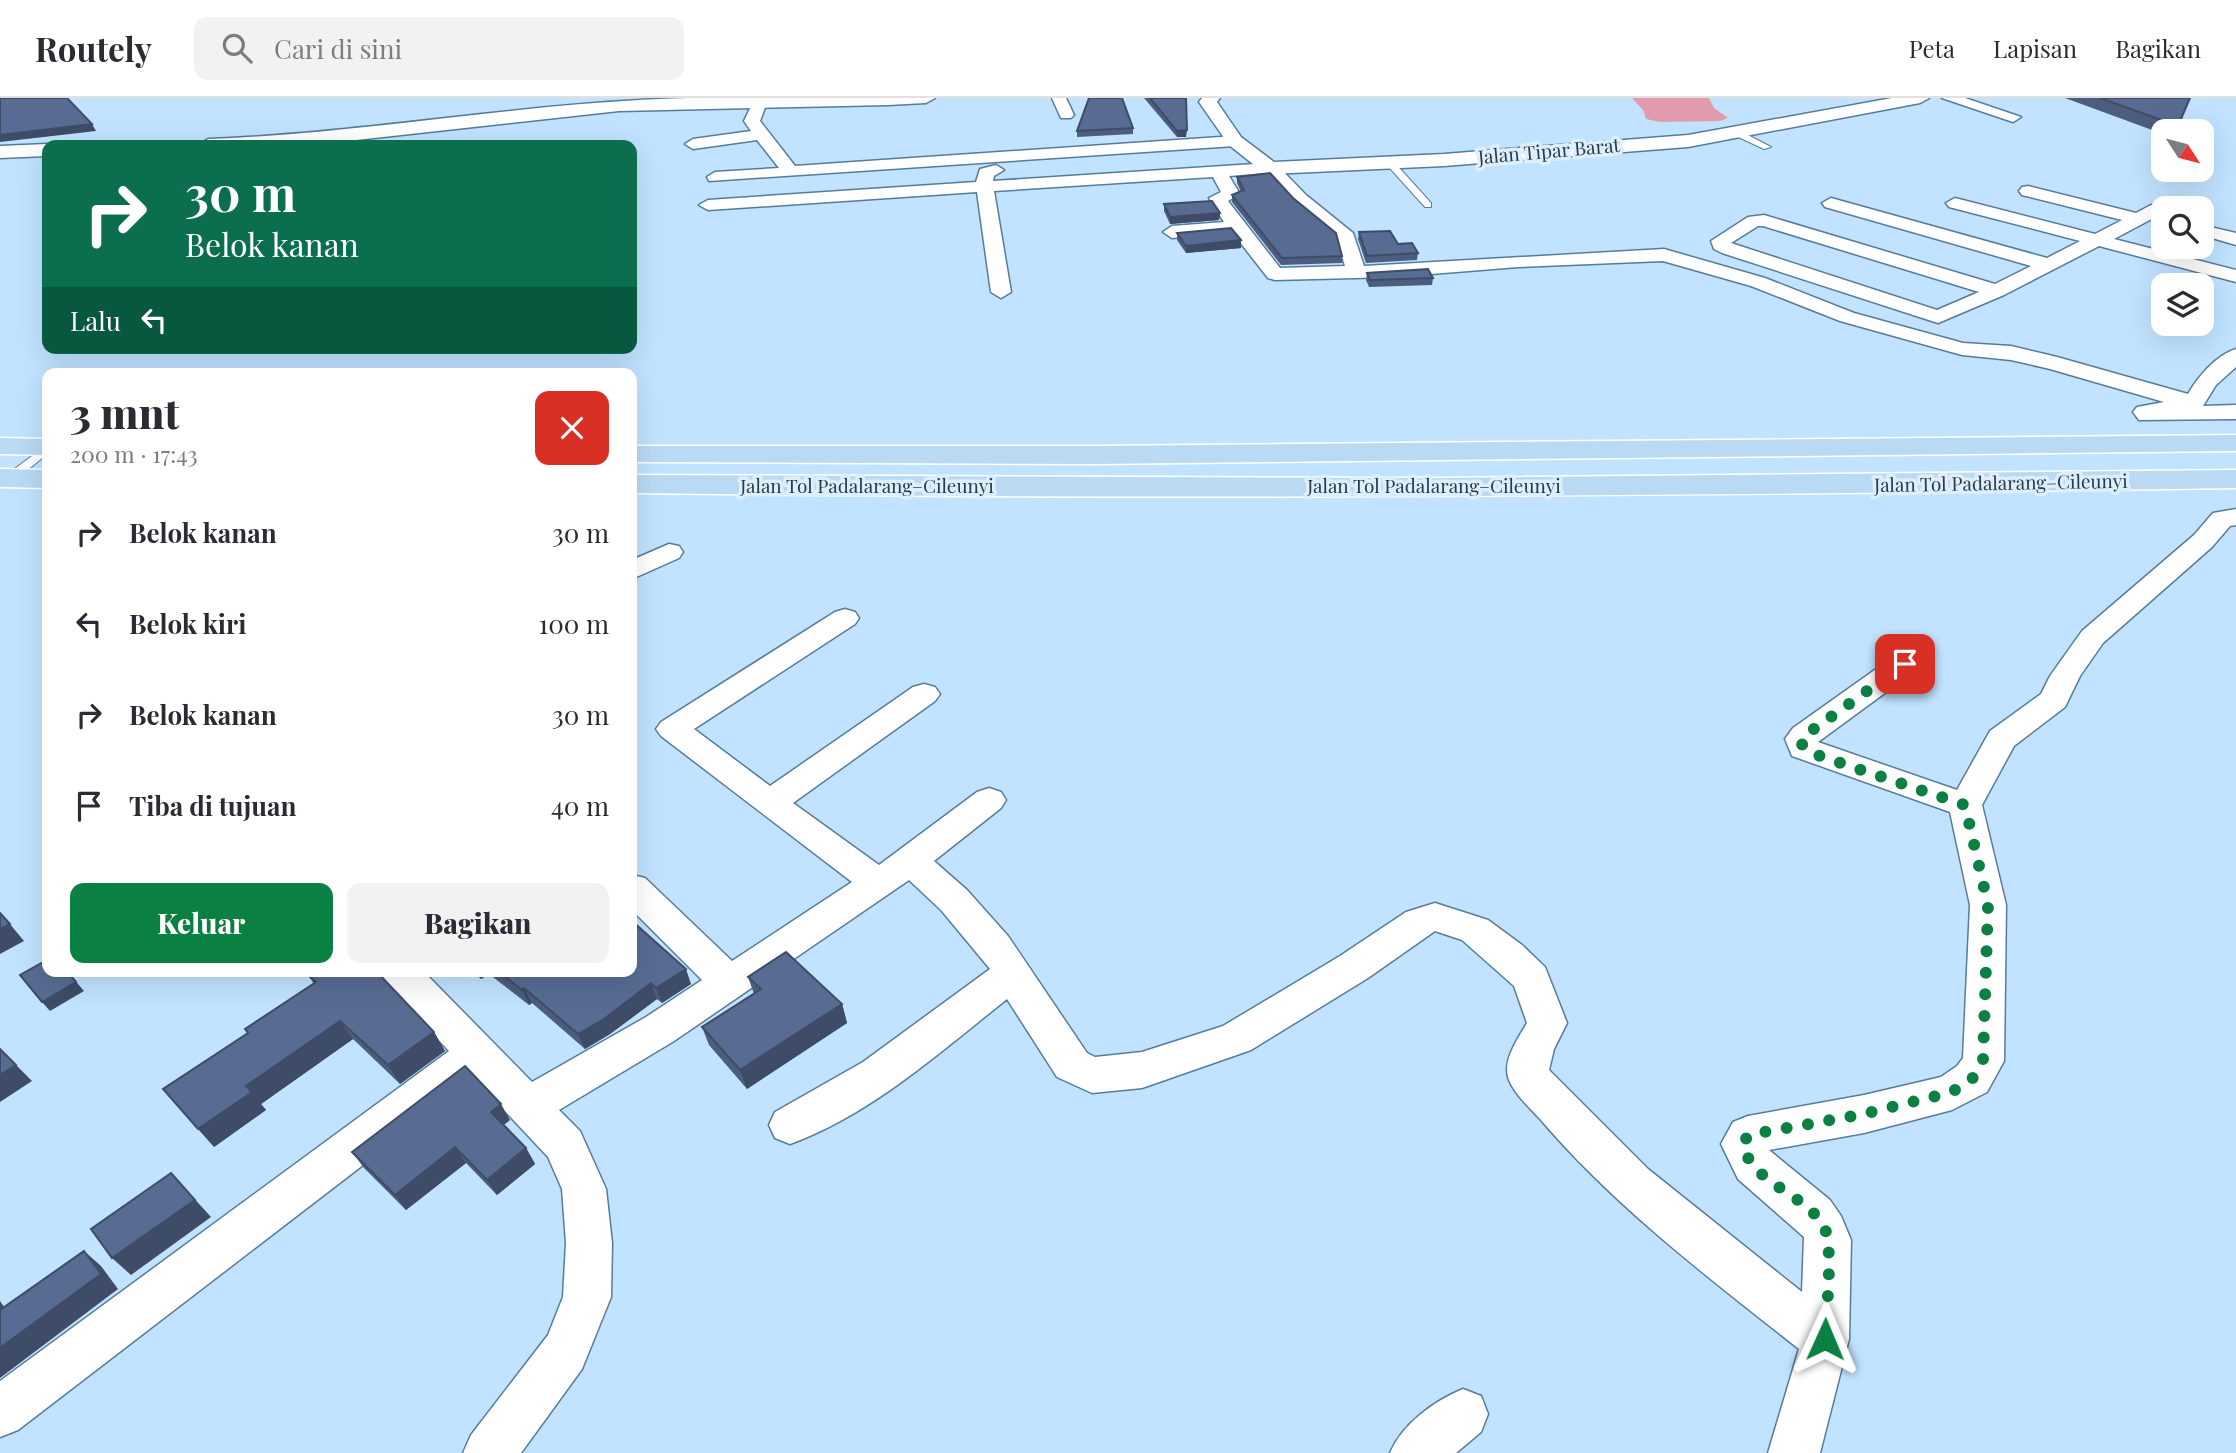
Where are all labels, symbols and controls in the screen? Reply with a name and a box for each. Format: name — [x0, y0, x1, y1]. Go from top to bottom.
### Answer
search box — [194, 17, 684, 80]
text: Routely — [35, 26, 152, 70]
icon: search — [218, 29, 256, 67]
text: Cari di sini — [274, 31, 402, 66]
text: Peta — [1909, 32, 1955, 64]
text: Lapisan — [1993, 32, 2077, 64]
text: Bagikan — [2115, 32, 2201, 64]
north arrow — [2151, 119, 2214, 182]
map controls — [2151, 119, 2214, 336]
street label: Jalan Tipar Barat — [1476, 131, 1621, 169]
text: 30 m — [185, 159, 296, 224]
icon: right — [70, 168, 161, 259]
button: search — [2151, 196, 2214, 259]
text: Belok kanan — [185, 222, 359, 265]
button: layers — [2151, 273, 2214, 336]
icon: left — [135, 301, 173, 339]
text: Lalu — [70, 303, 121, 338]
text: 3 mnt — [70, 384, 179, 440]
button: close — [535, 391, 609, 465]
text: 200 m · 17:43 — [70, 438, 198, 469]
street label: Jalan Tol Padalarang–Cileunyi — [1873, 467, 2128, 497]
street label: Jalan Tol Padalarang–Cileunyi — [739, 472, 994, 498]
street label: Jalan Tol Padalarang–Cileunyi — [1306, 472, 1561, 498]
icon: right — [70, 514, 108, 552]
text: Belok kanan — [129, 515, 277, 550]
text: 30 m — [552, 515, 609, 550]
icon: left — [70, 605, 108, 643]
text: Belok kiri — [129, 606, 246, 641]
text: 100 m — [539, 606, 609, 641]
pin — [1875, 634, 1935, 694]
icon: arrive — [1886, 645, 1924, 683]
icon: right — [70, 696, 108, 734]
text: Belok kanan — [129, 697, 277, 732]
text: 30 m — [552, 697, 609, 732]
icon: arrive — [70, 787, 108, 825]
text: Tiba di tujuan — [129, 788, 297, 823]
text: 40 m — [551, 788, 609, 823]
button: Keluar — [70, 883, 333, 963]
button: Bagikan — [347, 883, 609, 963]
position arrow — [1788, 1302, 1862, 1376]

